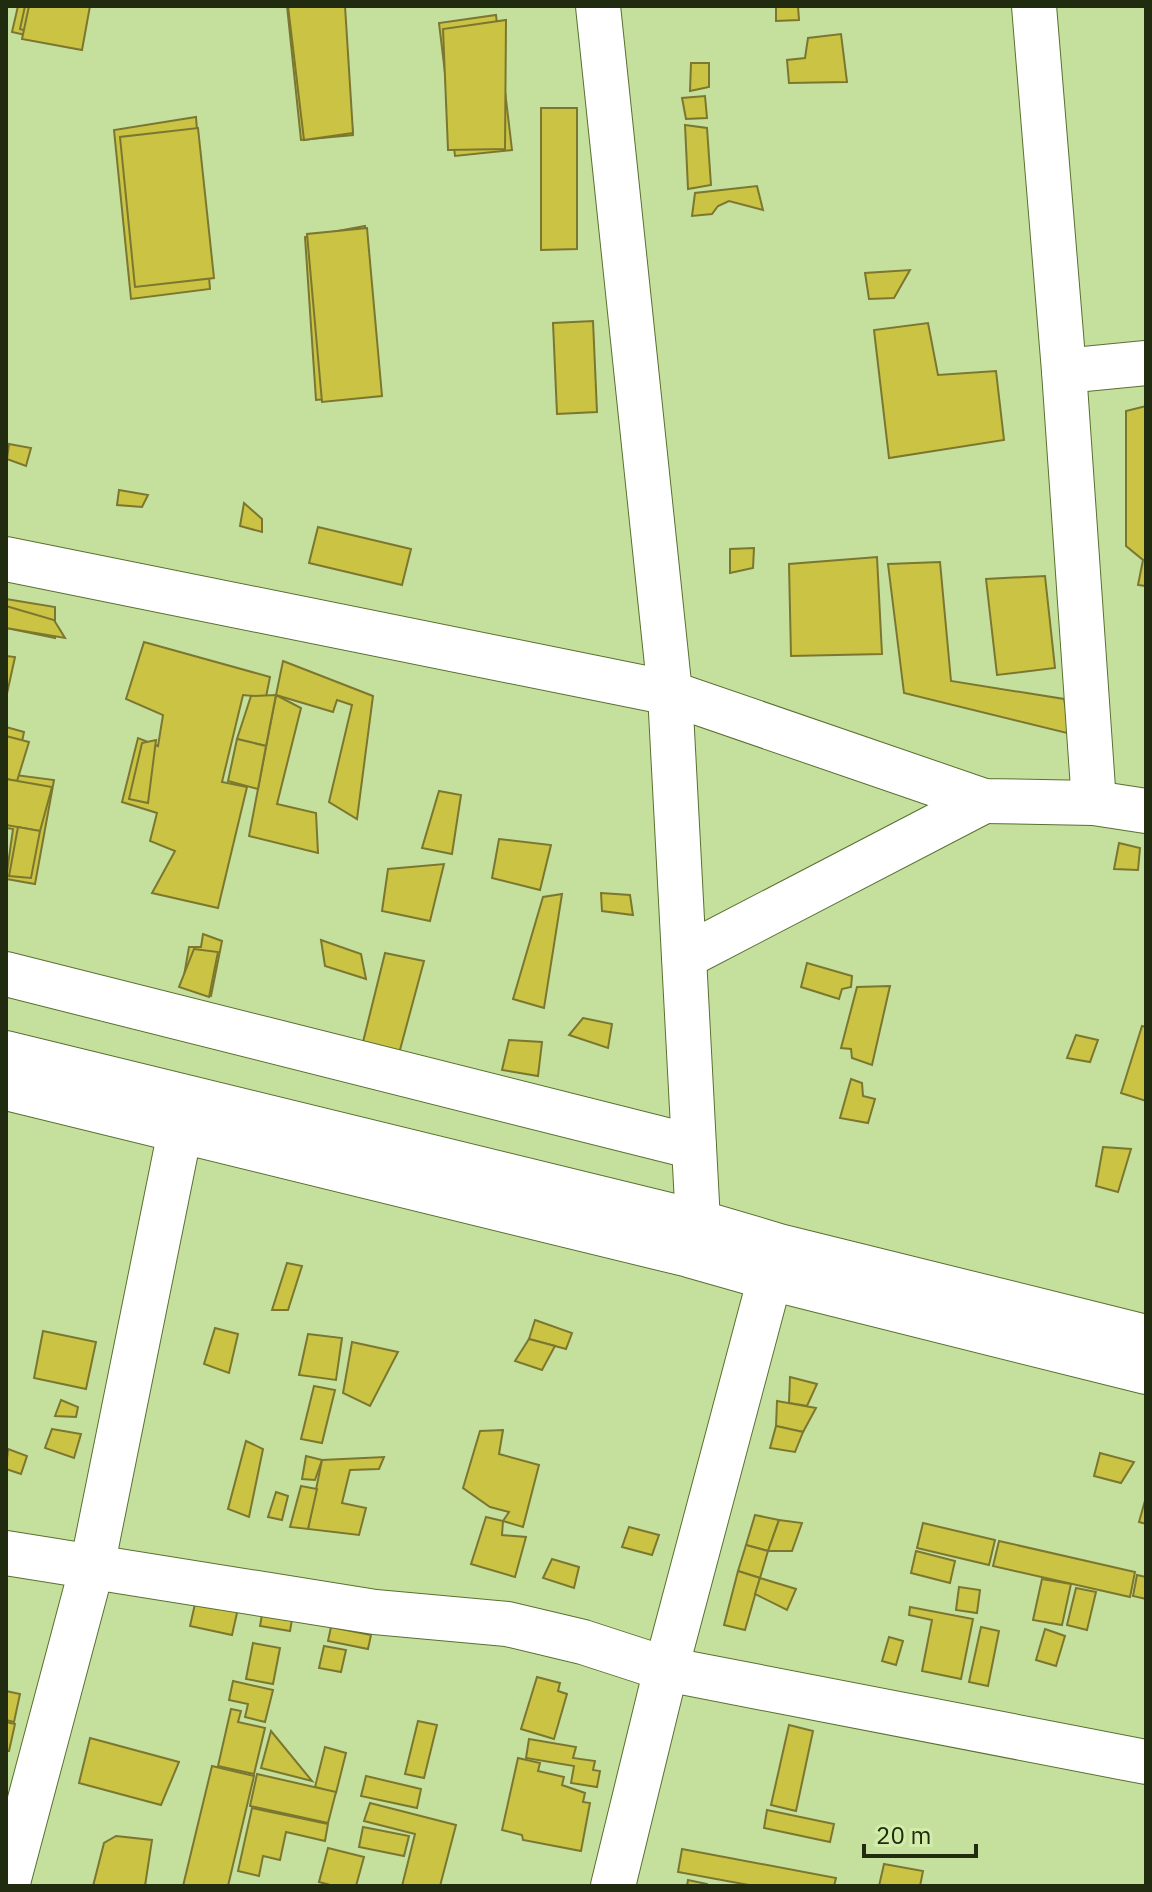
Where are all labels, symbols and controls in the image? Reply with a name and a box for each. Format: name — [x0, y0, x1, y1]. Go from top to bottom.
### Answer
scale bar — [864, 1808, 976, 1858]
text: 20 m — [876, 1819, 931, 1851]

